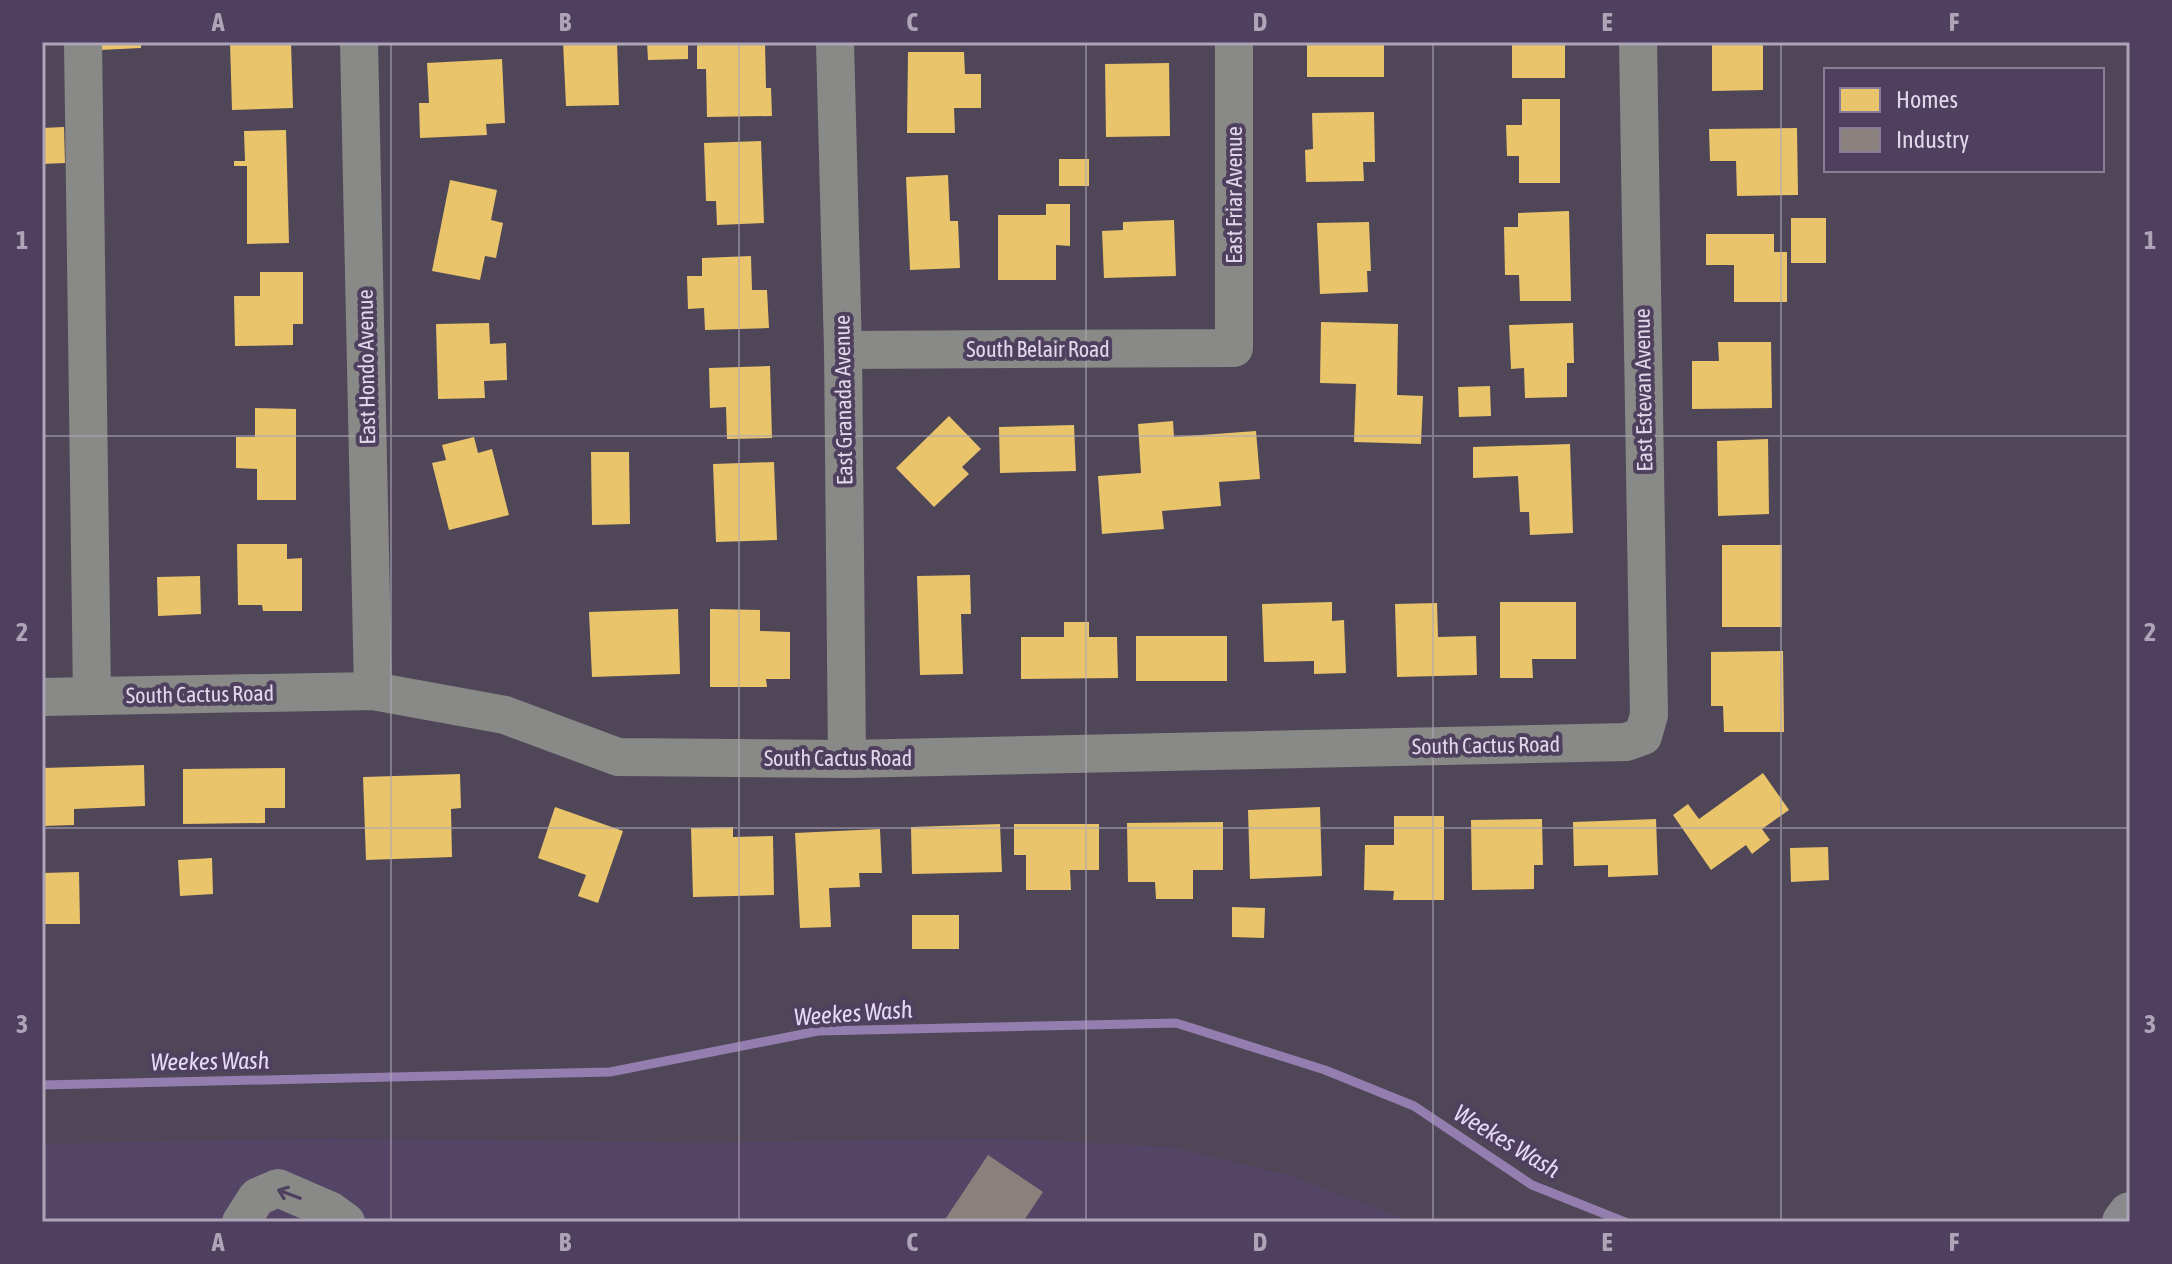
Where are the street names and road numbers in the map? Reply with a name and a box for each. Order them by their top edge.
street label: East Friar Avenue [1221,126,1247,264]
street label: East Hondo Avenue [352,289,380,445]
street label: East Estevan Avenue [1629,308,1657,472]
street label: East Granada Avenue [829,315,857,485]
street label: South Belair Road [966,336,1110,362]
street label: South Cactus Road [126,680,274,708]
street label: South Cactus Road [1412,731,1560,759]
street label: South Cactus Road [764,745,912,771]

